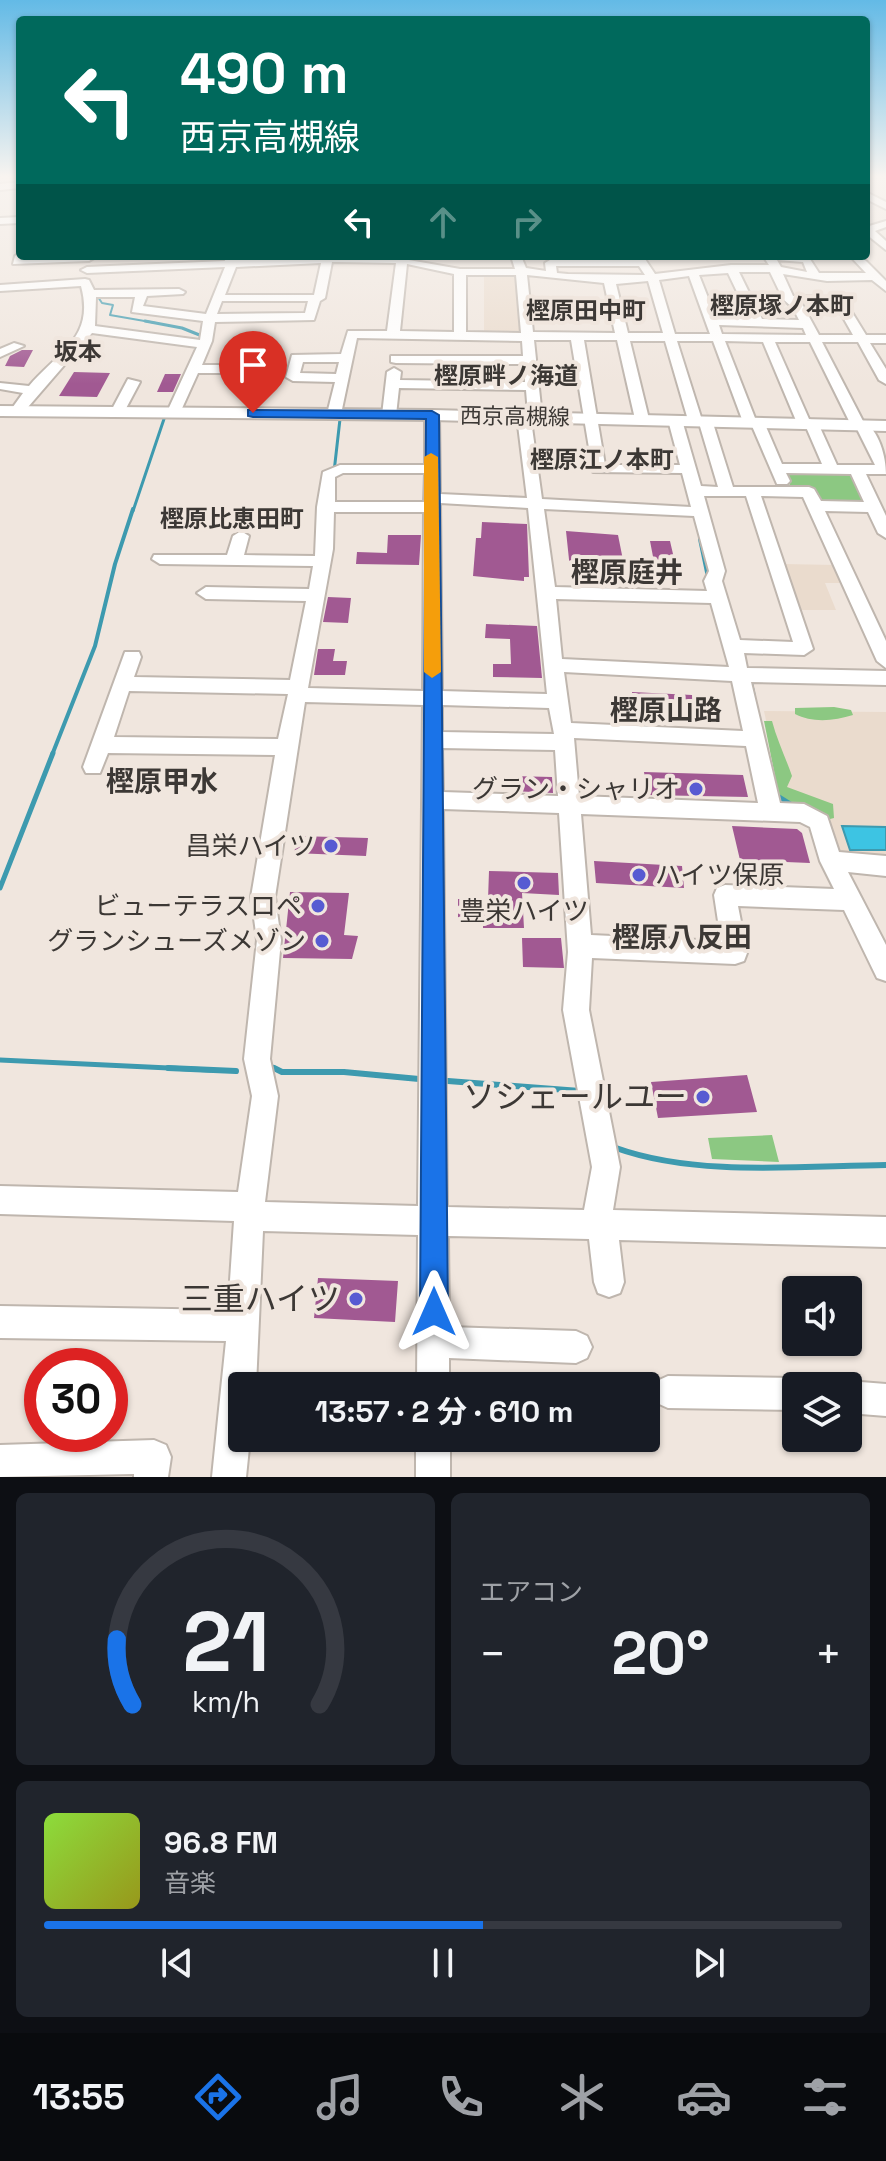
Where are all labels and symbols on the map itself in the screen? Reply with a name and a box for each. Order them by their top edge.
district label: 樫原塚ノ本町 [710,290,854,321]
district label: 樫原田中町 [526,295,646,326]
pin [219,331,287,413]
district label: 坂本 [54,336,102,367]
district label: 樫原畔ノ海道 [434,360,578,391]
street label: 西京高槻線 [460,401,570,431]
district label: 樫原江ノ本町 [530,444,674,475]
district label: 樫原比恵田町 [160,503,304,534]
district label: 樫原庭井 [571,554,683,590]
district label: 樫原山路 [610,692,722,728]
district label: 樫原甲水 [106,763,218,799]
place label: グラン・シャリオ [472,772,680,806]
marker: グラン・シャリオ [687,780,705,798]
place label: 昌栄ハイツ [186,829,315,863]
marker: 昌栄ハイツ [322,837,340,855]
place label: ハイツ保原 [655,858,784,892]
marker: ハイツ保原 [630,866,648,884]
marker: 豊栄ハイツ [515,874,533,892]
place label: ビューテラスロペ [95,889,302,923]
place label: 豊栄ハイツ [459,894,589,928]
marker: ビューテラスロペ [309,897,327,915]
district label: 樫原八反田 [612,919,752,955]
place label: グランシューズメゾン [47,924,306,958]
marker: グランシューズメゾン [313,932,331,950]
place label: ソシェールユー [463,1077,687,1117]
marker: ソシェールユー [694,1088,712,1106]
position arrow [392,1270,476,1354]
place label: 三重ハイツ [181,1279,340,1319]
marker: 三重ハイツ [347,1290,365,1308]
speed limit sign: 30 [24,1348,128,1452]

